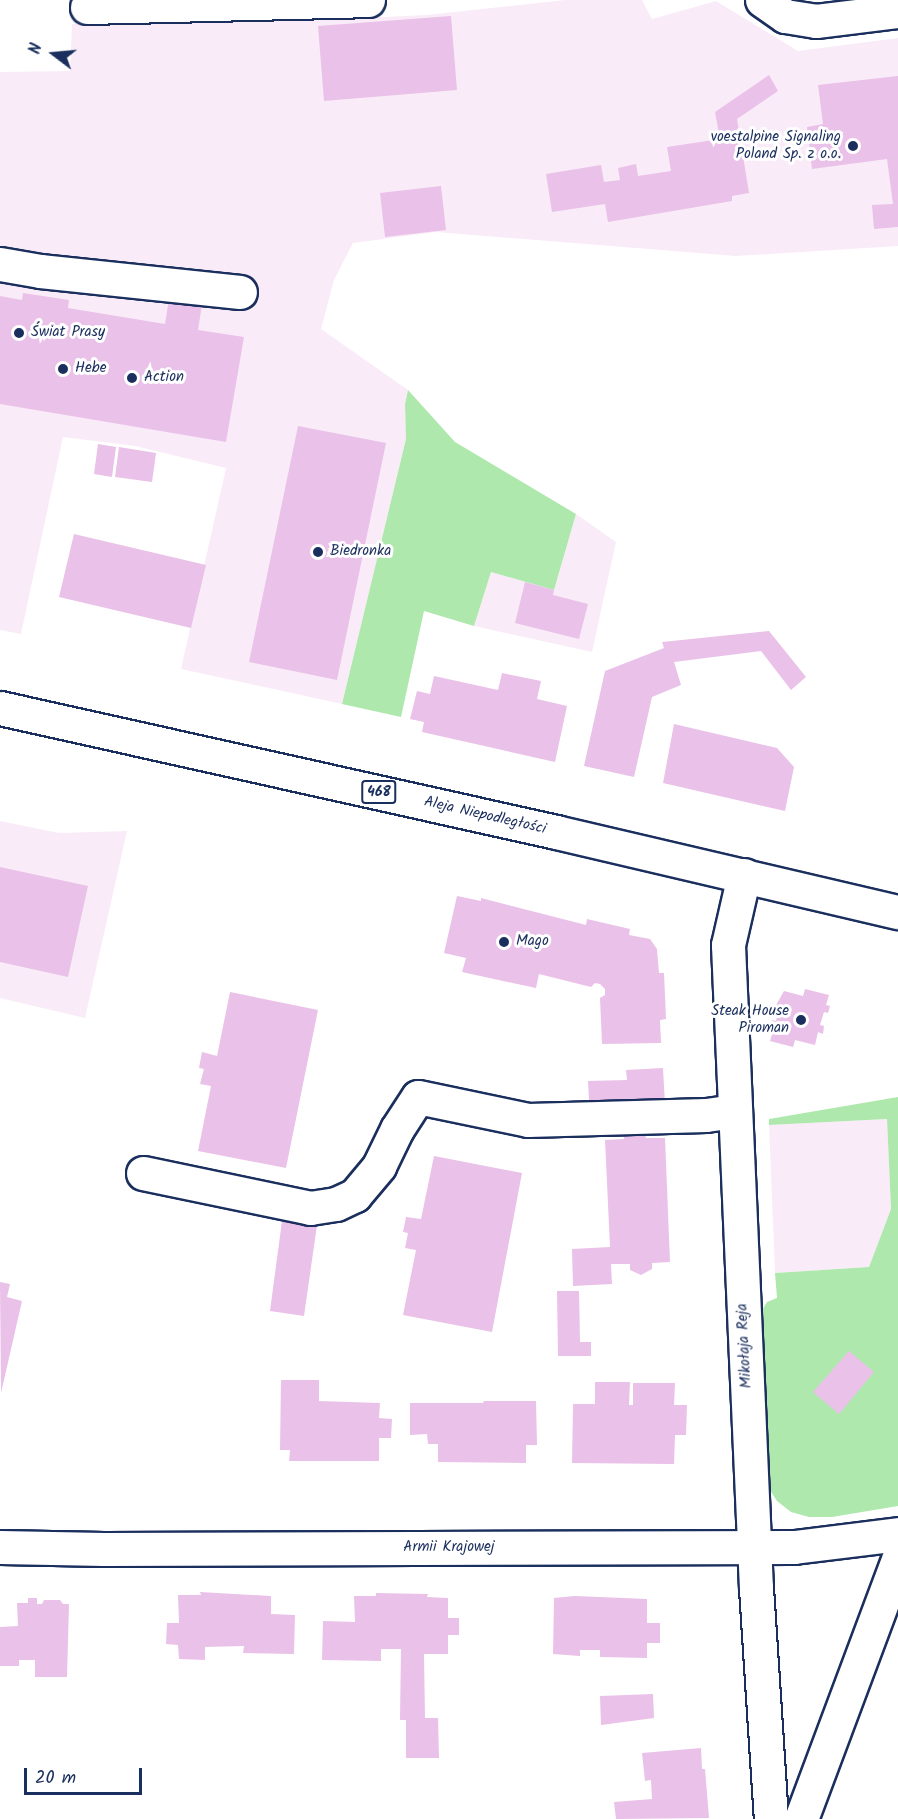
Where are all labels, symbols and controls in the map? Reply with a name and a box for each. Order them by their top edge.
north arrow [24,24,84,84]
text: N [23,41,50,57]
place label: voestalpine Signaling Poland Sp. z o.o. [711,128,841,163]
marker: voestalpine Signaling Poland Sp. z o.o. [846,139,860,153]
place label: Świat Prasy [31,324,105,342]
marker: Świat Prasy [12,326,26,340]
place label: Hebe [75,360,106,378]
marker: Hebe [56,362,70,376]
place label: Action [144,369,184,387]
marker: Action [125,371,139,385]
place label: Biedronka [330,543,391,561]
marker: Biedronka [311,545,325,559]
road number: 468 [361,781,397,803]
street label: Aleja Niepodległości [422,793,548,839]
place label: Mago [516,933,549,951]
marker: Mago [497,935,511,949]
place label: Steak House Piroman [711,1002,789,1037]
marker: Steak House Piroman [794,1013,808,1027]
street label: Mikołaja Reja [734,1303,756,1389]
street label: Armii Krajowej [403,1539,495,1557]
scale bar [27,1756,146,1794]
text: 20 m [35,1764,76,1793]

